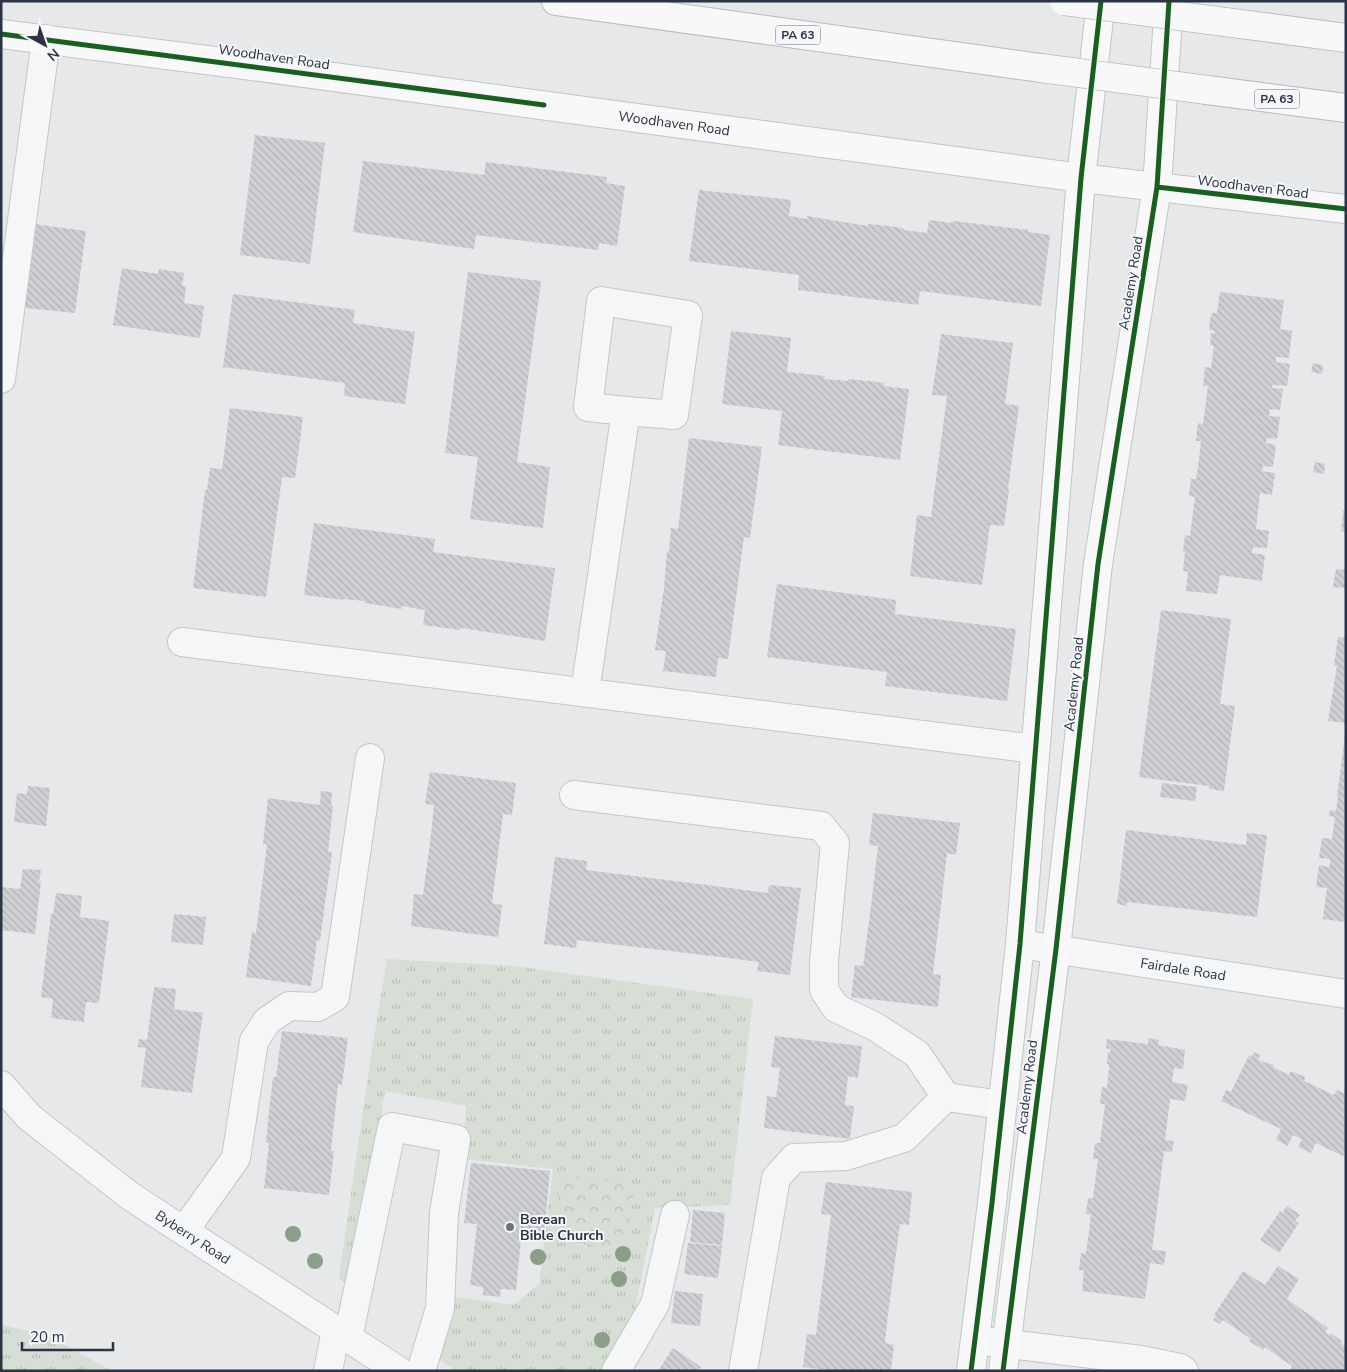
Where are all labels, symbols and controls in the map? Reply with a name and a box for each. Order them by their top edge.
north arrow [20,20,70,70]
road number: PA 63 [776,26,820,44]
street label: Woodhaven Road [217,40,331,74]
text: N [43,44,63,65]
road number: PA 63 [1254,90,1300,108]
street label: Woodhaven Road [617,106,731,140]
street label: Woodhaven Road [1196,171,1310,203]
street label: Academy Road [1114,235,1148,331]
street label: Academy Road [1060,636,1088,732]
street label: Fairdale Road [1139,953,1227,985]
street label: Academy Road [1012,1039,1042,1135]
street label: Byberry Road [152,1206,234,1268]
place label: Berean Bible Church [520,1210,603,1245]
marker: Berean Bible Church [504,1221,516,1233]
scale bar [22,1320,114,1352]
text: 20 m [30,1327,65,1347]

